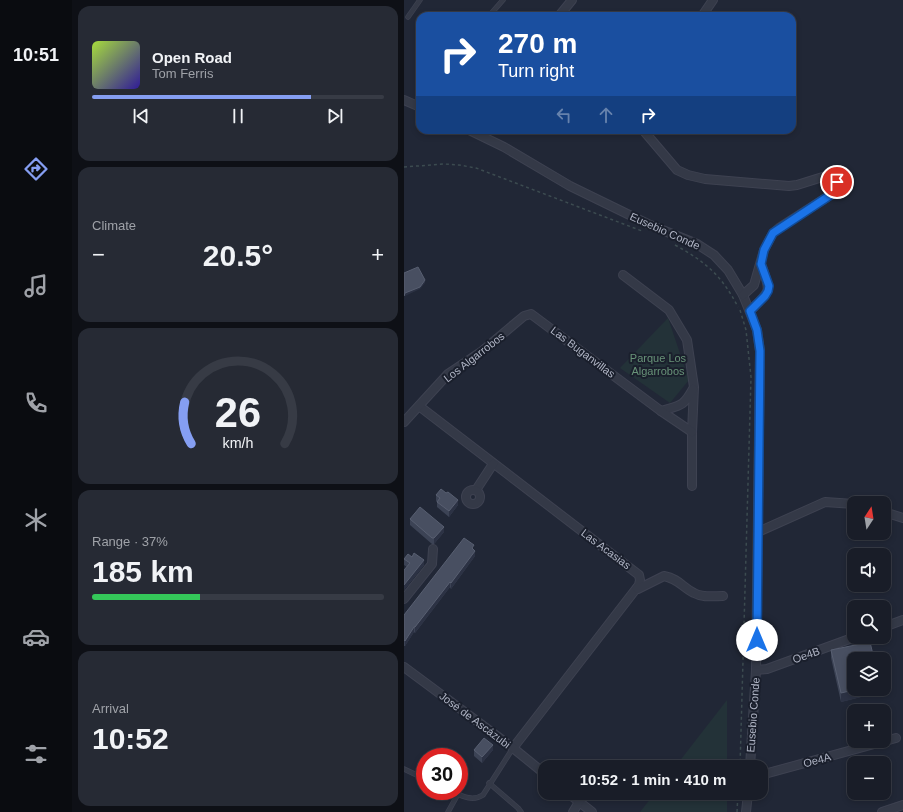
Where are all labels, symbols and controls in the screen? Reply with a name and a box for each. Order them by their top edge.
icon: right [432,28,484,80]
text: 270 m [498,28,577,59]
text: 10:51 [13,45,59,65]
text: Open Road [152,49,232,66]
text: Turn right [498,61,574,81]
text: Tom Ferris [152,66,213,81]
icon: left [553,104,575,126]
icon: ahead [595,104,617,126]
icon: right [637,104,659,126]
icon: previous [130,105,152,127]
icon: pause [227,105,249,127]
icon: next [324,105,346,127]
icon: directions [22,155,50,183]
pin [820,165,854,199]
icon: arrive [826,171,848,193]
street label: Eusebio Conde [628,210,702,252]
text: Climate [92,218,136,233]
text: 20.5° [203,239,273,272]
text: − [92,242,105,267]
text: + [371,242,384,267]
icon: music [22,272,50,300]
street label: Las Buganvillas [549,324,618,380]
street label: Los Algarrobos [441,329,507,384]
park label: Parque Los Algarrobos [630,352,687,377]
icon: phone [22,389,50,417]
text: 26 [215,389,261,436]
text: km/h [223,435,254,451]
north arrow [847,496,891,540]
map controls [847,496,891,800]
icon: climate [22,506,50,534]
street label: Las Acasias [579,527,633,572]
text: Range · 37% [92,534,168,549]
button: sound [847,548,891,592]
text: 185 km [92,555,194,588]
button: search [847,600,891,644]
position arrow [736,619,778,661]
icon: car [22,623,50,651]
street label: Oe4B [791,645,821,665]
button: layers [847,652,891,696]
street label: Eusebio Conde [744,677,762,753]
street label: José de Ascázubi [437,689,513,751]
text: Arrival [92,701,129,716]
button: + [847,704,891,748]
text: 10:52 [92,722,169,755]
icon: filters [22,740,50,768]
speed limit sign: 30 [416,748,468,800]
street label: Oe4A [802,750,833,769]
button: − [847,756,891,800]
text: 10:52 · 1 min · 410 m [580,771,726,788]

